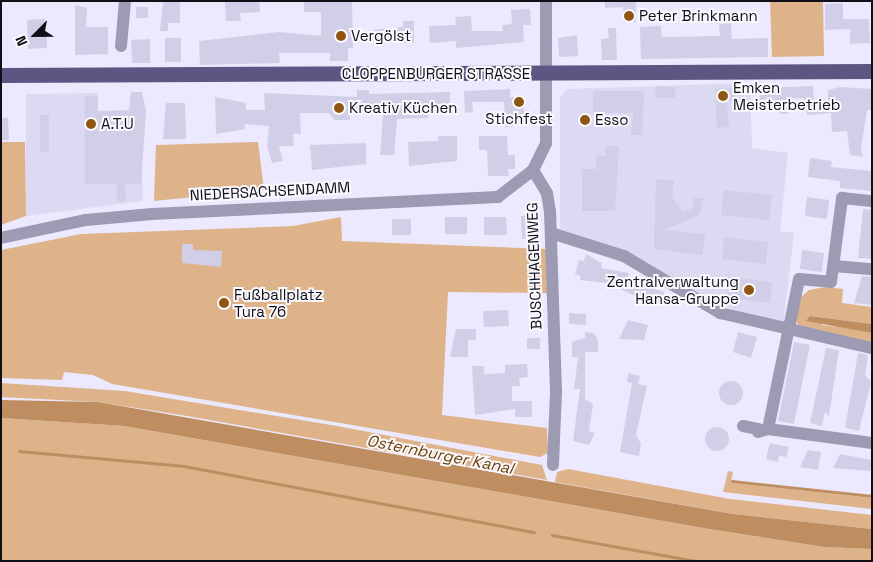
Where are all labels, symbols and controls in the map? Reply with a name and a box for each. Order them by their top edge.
place label: Peter Brinkmann [639,7,758,25]
north arrow [10,10,60,60]
marker: Peter Brinkmann [623,10,635,22]
place label: Vergölst [351,27,411,45]
marker: Vergölst [335,30,347,42]
text: N [11,33,31,49]
street label: CLOPPENBURGER STRASSE [342,65,530,83]
place label: Emken Meisterbetrieb [733,78,840,113]
marker: Emken Meisterbetrieb [717,90,729,102]
marker: Stichfest [513,96,525,108]
place label: Kreativ Küchen [349,99,458,117]
marker: Kreativ Küchen [333,102,345,114]
place label: Stichfest [485,110,553,128]
place label: Esso [595,111,629,129]
marker: Esso [579,114,591,126]
place label: A.T.U [101,115,134,133]
marker: A.T.U [85,118,97,130]
street label: NIEDERSACHSENDAMM [189,178,351,204]
street label: BUSCHHAGENWEG [523,202,545,330]
place label: Zentralverwaltung Hansa-Gruppe [607,272,739,307]
marker: Zentralverwaltung Hansa-Gruppe [743,284,755,296]
place label: Fußballplatz Tura 76 [234,285,323,320]
marker: Fußballplatz Tura 76 [218,297,230,309]
water label: Osternburger Kanal [365,431,515,479]

